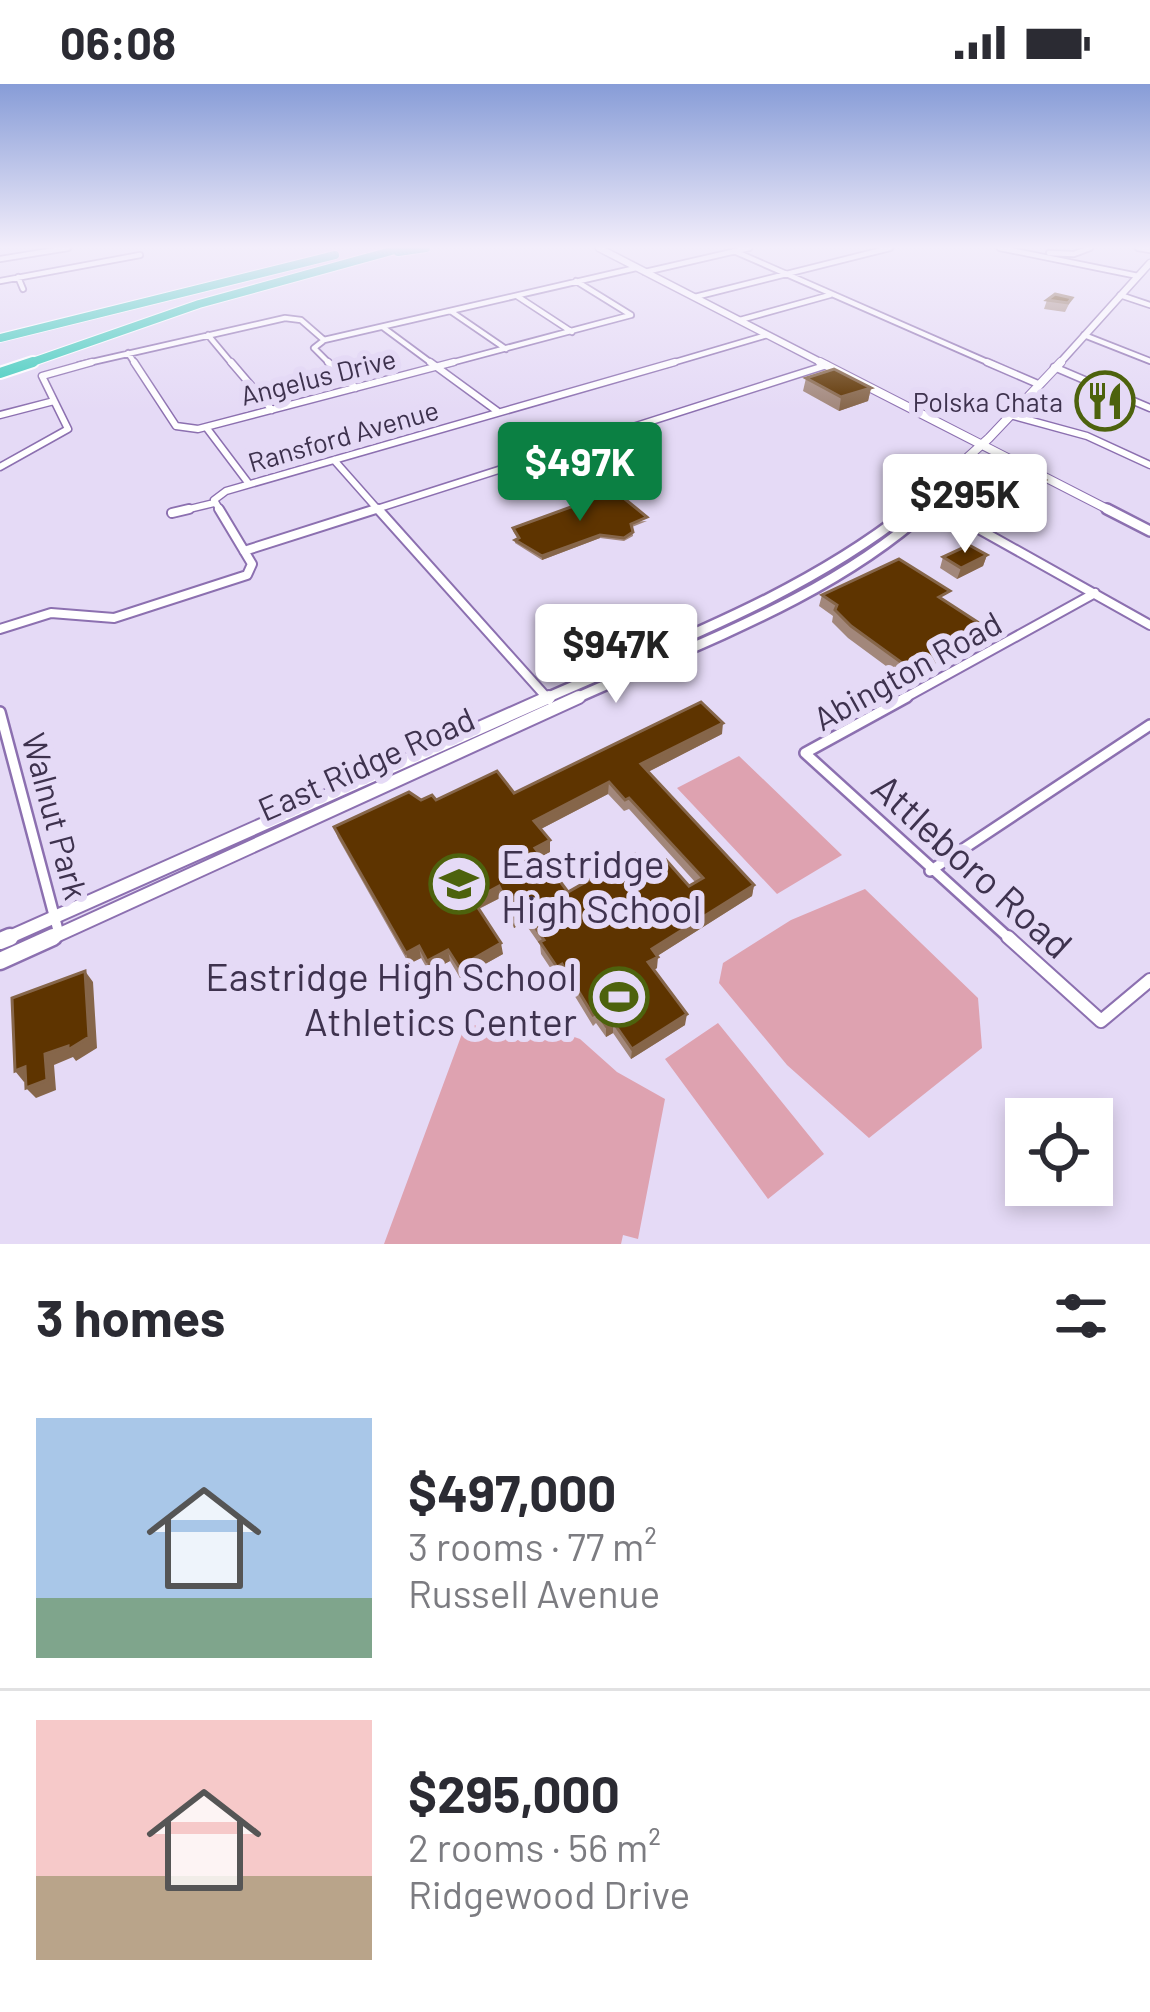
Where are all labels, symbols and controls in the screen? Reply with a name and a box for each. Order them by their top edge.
text: 06:08 [60,15,176,69]
street label: Angelus Drive [237,341,399,411]
restaurant icon: Polska Chata [1074,370,1136,432]
place label: Polska Chata [913,385,1063,417]
street label: Ransford Avenue [244,393,442,477]
pin: $497K [496,422,664,524]
text: $497K [525,437,635,484]
pin: $295K [881,454,1049,556]
text: $295K [910,469,1020,516]
street label: Abington Road [806,602,1008,738]
pin: $947K [532,604,700,706]
text: $947K [562,619,670,666]
street label: East Ridge Road [252,697,480,829]
street label: Walnut Park [15,728,97,904]
street label: Attleboro Road [863,763,1083,967]
place label: Eastridge High School [501,839,701,931]
school or university icon: Eastridge High School [428,853,490,915]
place label: Eastridge High School Athletics Center [205,952,577,1044]
sports icon: Eastridge High School Athletics Center [588,966,650,1028]
map controls [1005,1098,1113,1206]
button: locate [1005,1098,1113,1206]
icon: filters [1048,1283,1114,1349]
text: 3 homes [36,1286,225,1347]
text: $497,000 [408,1461,616,1522]
icon: home [132,1466,276,1610]
text: 3 rooms · 77 m² [408,1522,657,1569]
text: Russell Avenue [408,1569,660,1616]
text: $295,000 [408,1762,620,1823]
icon: home [132,1768,276,1912]
text: 2 rooms · 56 m² [408,1823,661,1870]
text: Ridgewood Drive [408,1870,690,1917]

